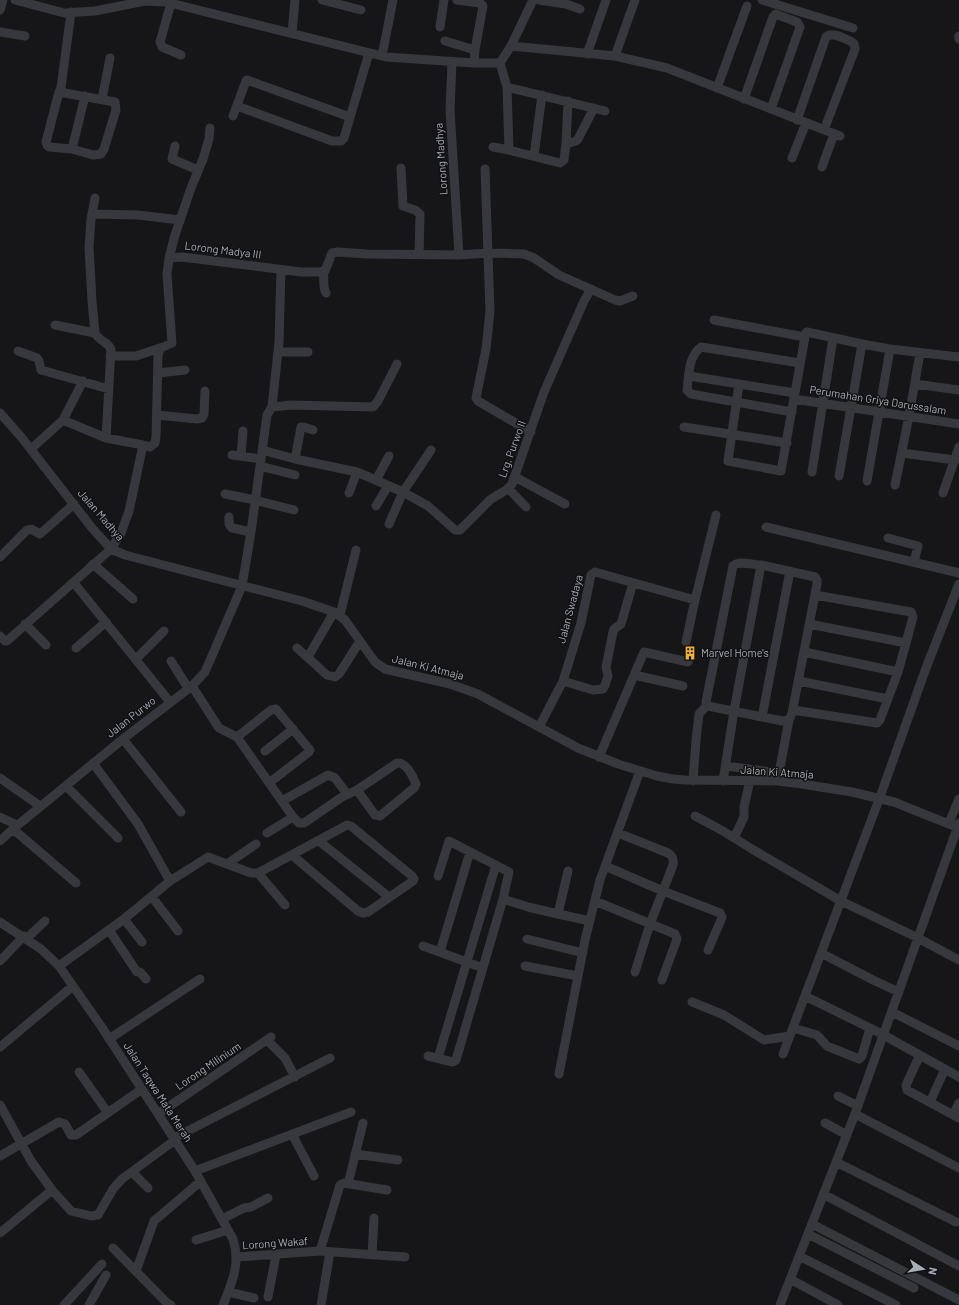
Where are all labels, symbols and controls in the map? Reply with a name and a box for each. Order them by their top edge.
street label: Lorong Madhya [432,123,449,195]
street label: Lorong Madya III [184,238,262,261]
street label: Perumahan Griya Darussalam [809,382,947,417]
street label: Lrg. Purwo II [495,419,528,479]
street label: Jalan Madhya [75,486,127,543]
street label: Jalan Swadaya [554,573,585,644]
building icon: Marvel Home's [682,645,698,661]
place label: Marvel Home's [701,646,769,659]
street label: Jalan Ki Atmaja [391,651,465,682]
street label: Jalan Purwo [104,693,158,740]
street label: Jalan Ki Atmaja [740,762,814,781]
street label: Jalan Taqwa Mata Merah [121,1039,196,1144]
street label: Lorong Milinium [173,1039,243,1092]
street label: Lorong Wakaf [242,1234,308,1251]
north arrow [903,1249,943,1289]
text: N [926,1266,940,1276]

